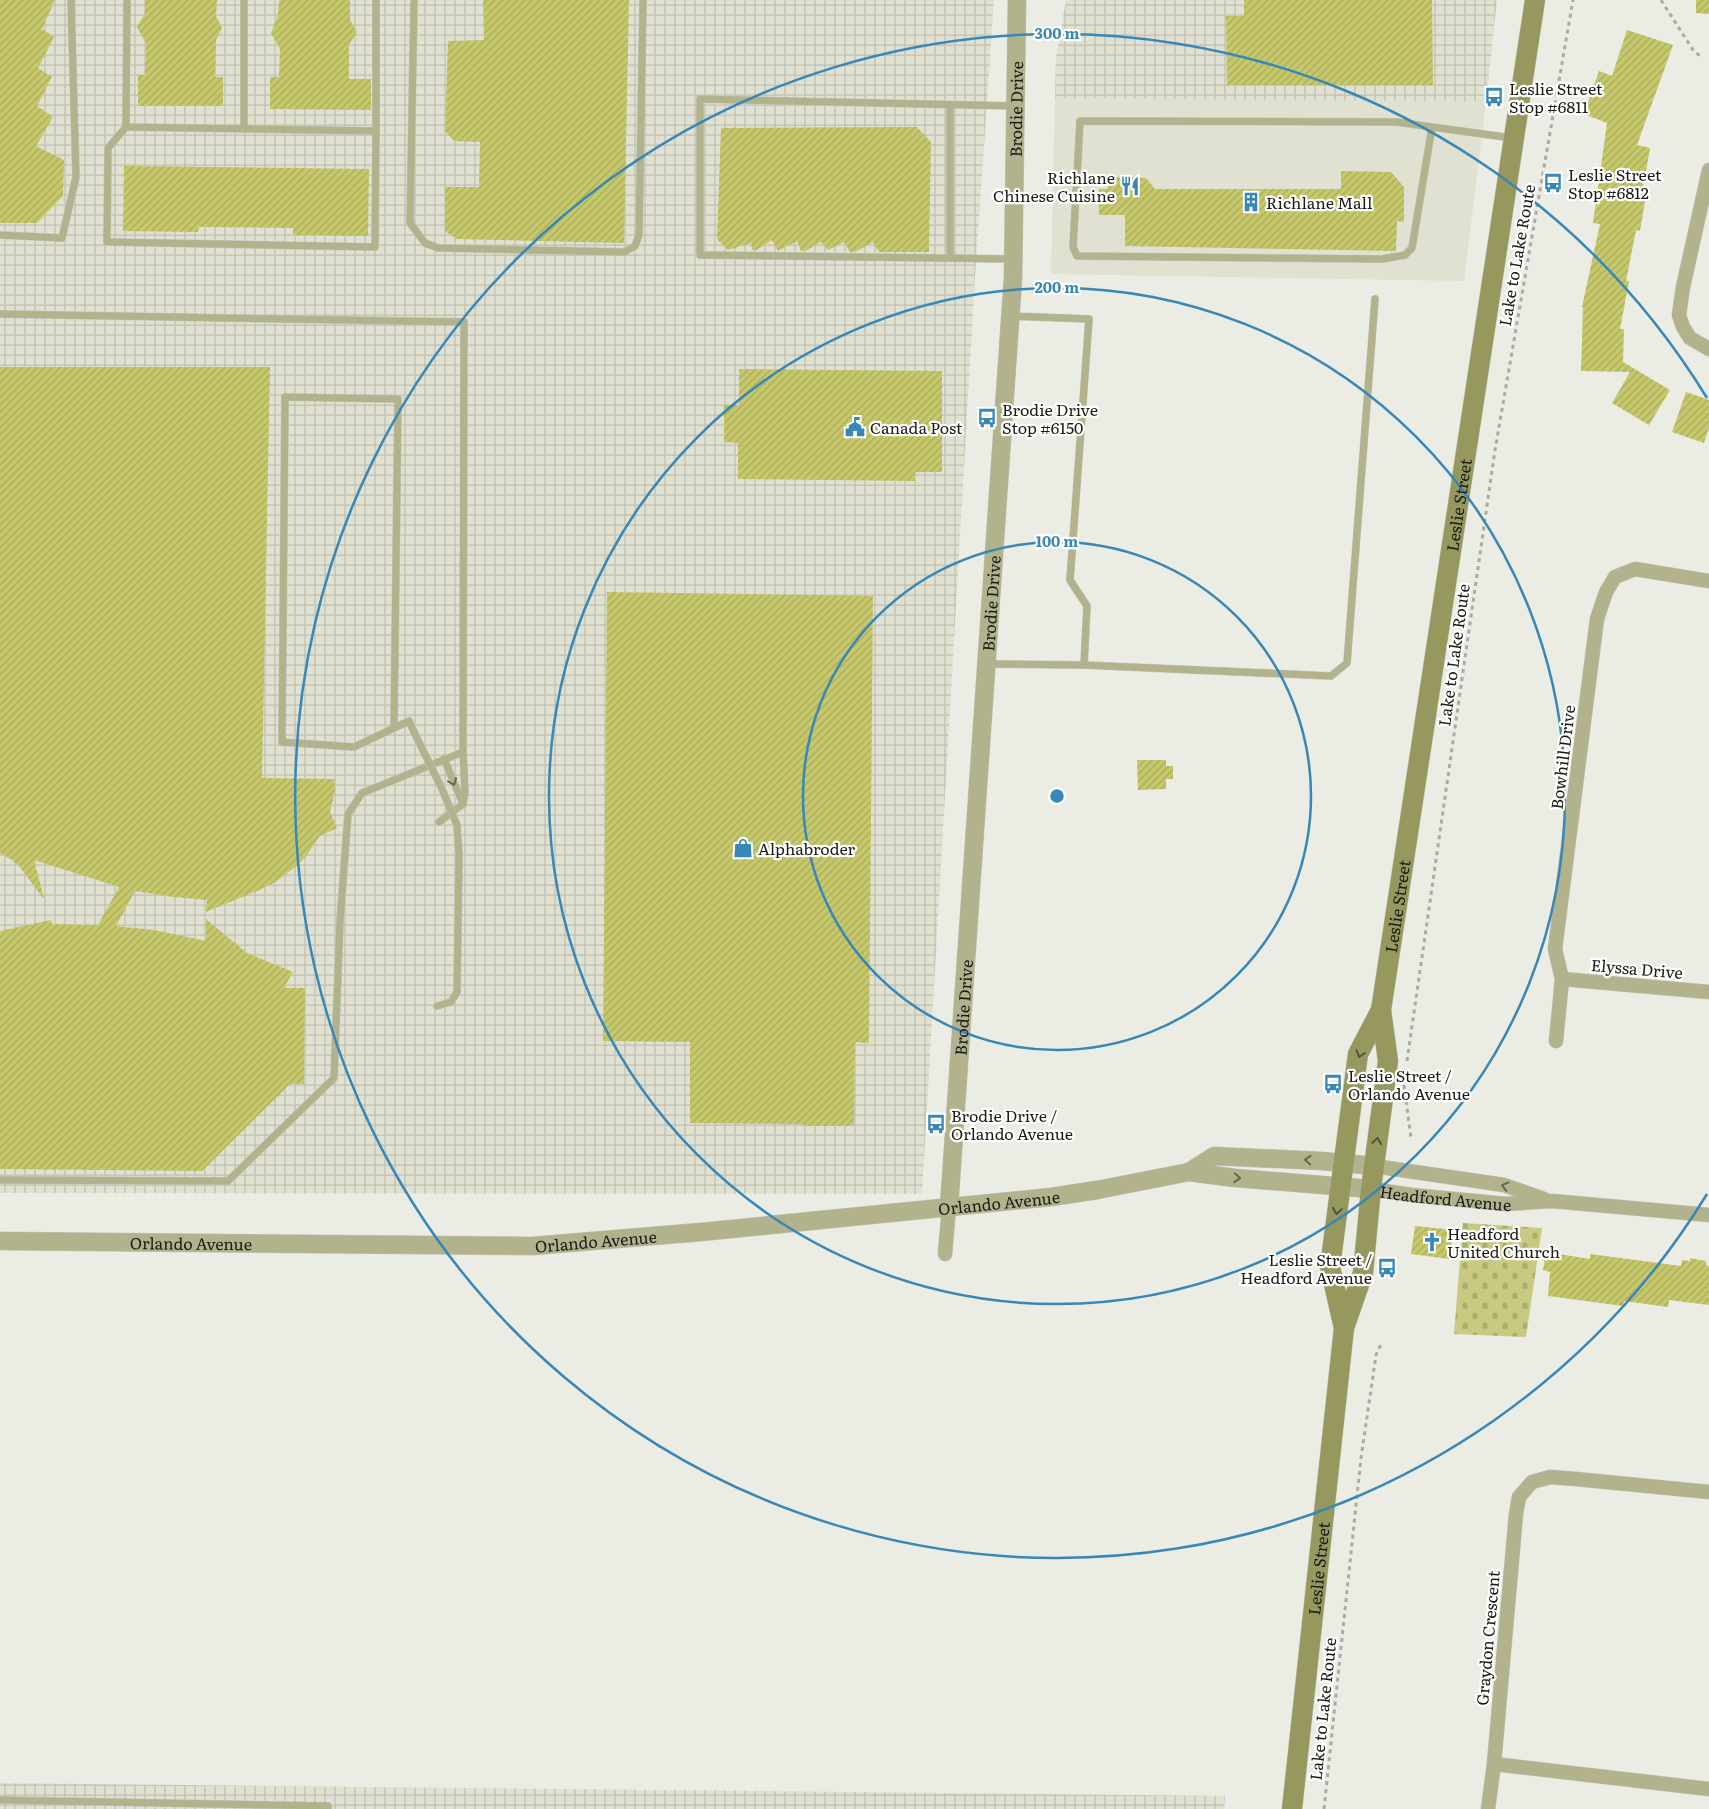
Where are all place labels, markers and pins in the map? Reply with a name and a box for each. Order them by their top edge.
place label: Leslie Street Stop #6811 [1509,76,1603,118]
bus stop icon: Leslie Street Stop #6811 [1483,86,1505,108]
place label: Leslie Street Stop #6812 [1568,162,1662,204]
place label: Richlane Chinese Cuisine [993,165,1115,207]
bus stop icon: Leslie Street Stop #6812 [1542,172,1564,194]
restaurant icon: Richlane Chinese Cuisine [1119,175,1141,197]
place label: Richlane Mall [1266,190,1372,214]
building icon: Richlane Mall [1240,191,1262,213]
place label: Brodie Drive Stop #6150 [1002,397,1098,439]
bus stop icon: Brodie Drive Stop #6150 [976,407,998,429]
place label: Canada Post [870,415,963,439]
public building icon: Canada Post [844,416,866,438]
centre of rings [1048,787,1066,805]
place label: Alphabroder [758,836,856,860]
shop icon: Alphabroder [732,837,754,859]
place label: Leslie Street / Orlando Avenue [1348,1063,1470,1105]
bus stop icon: Leslie Street / Orlando Avenue [1322,1073,1344,1095]
place label: Brodie Drive / Orlando Avenue [951,1103,1073,1145]
bus stop icon: Brodie Drive / Orlando Avenue [925,1113,947,1135]
place label: Headford United Church [1447,1221,1560,1263]
church icon: Headford United Church [1421,1231,1443,1253]
place label: Leslie Street / Headford Avenue [1240,1247,1372,1289]
bus stop icon: Leslie Street / Headford Avenue [1376,1257,1398,1279]

